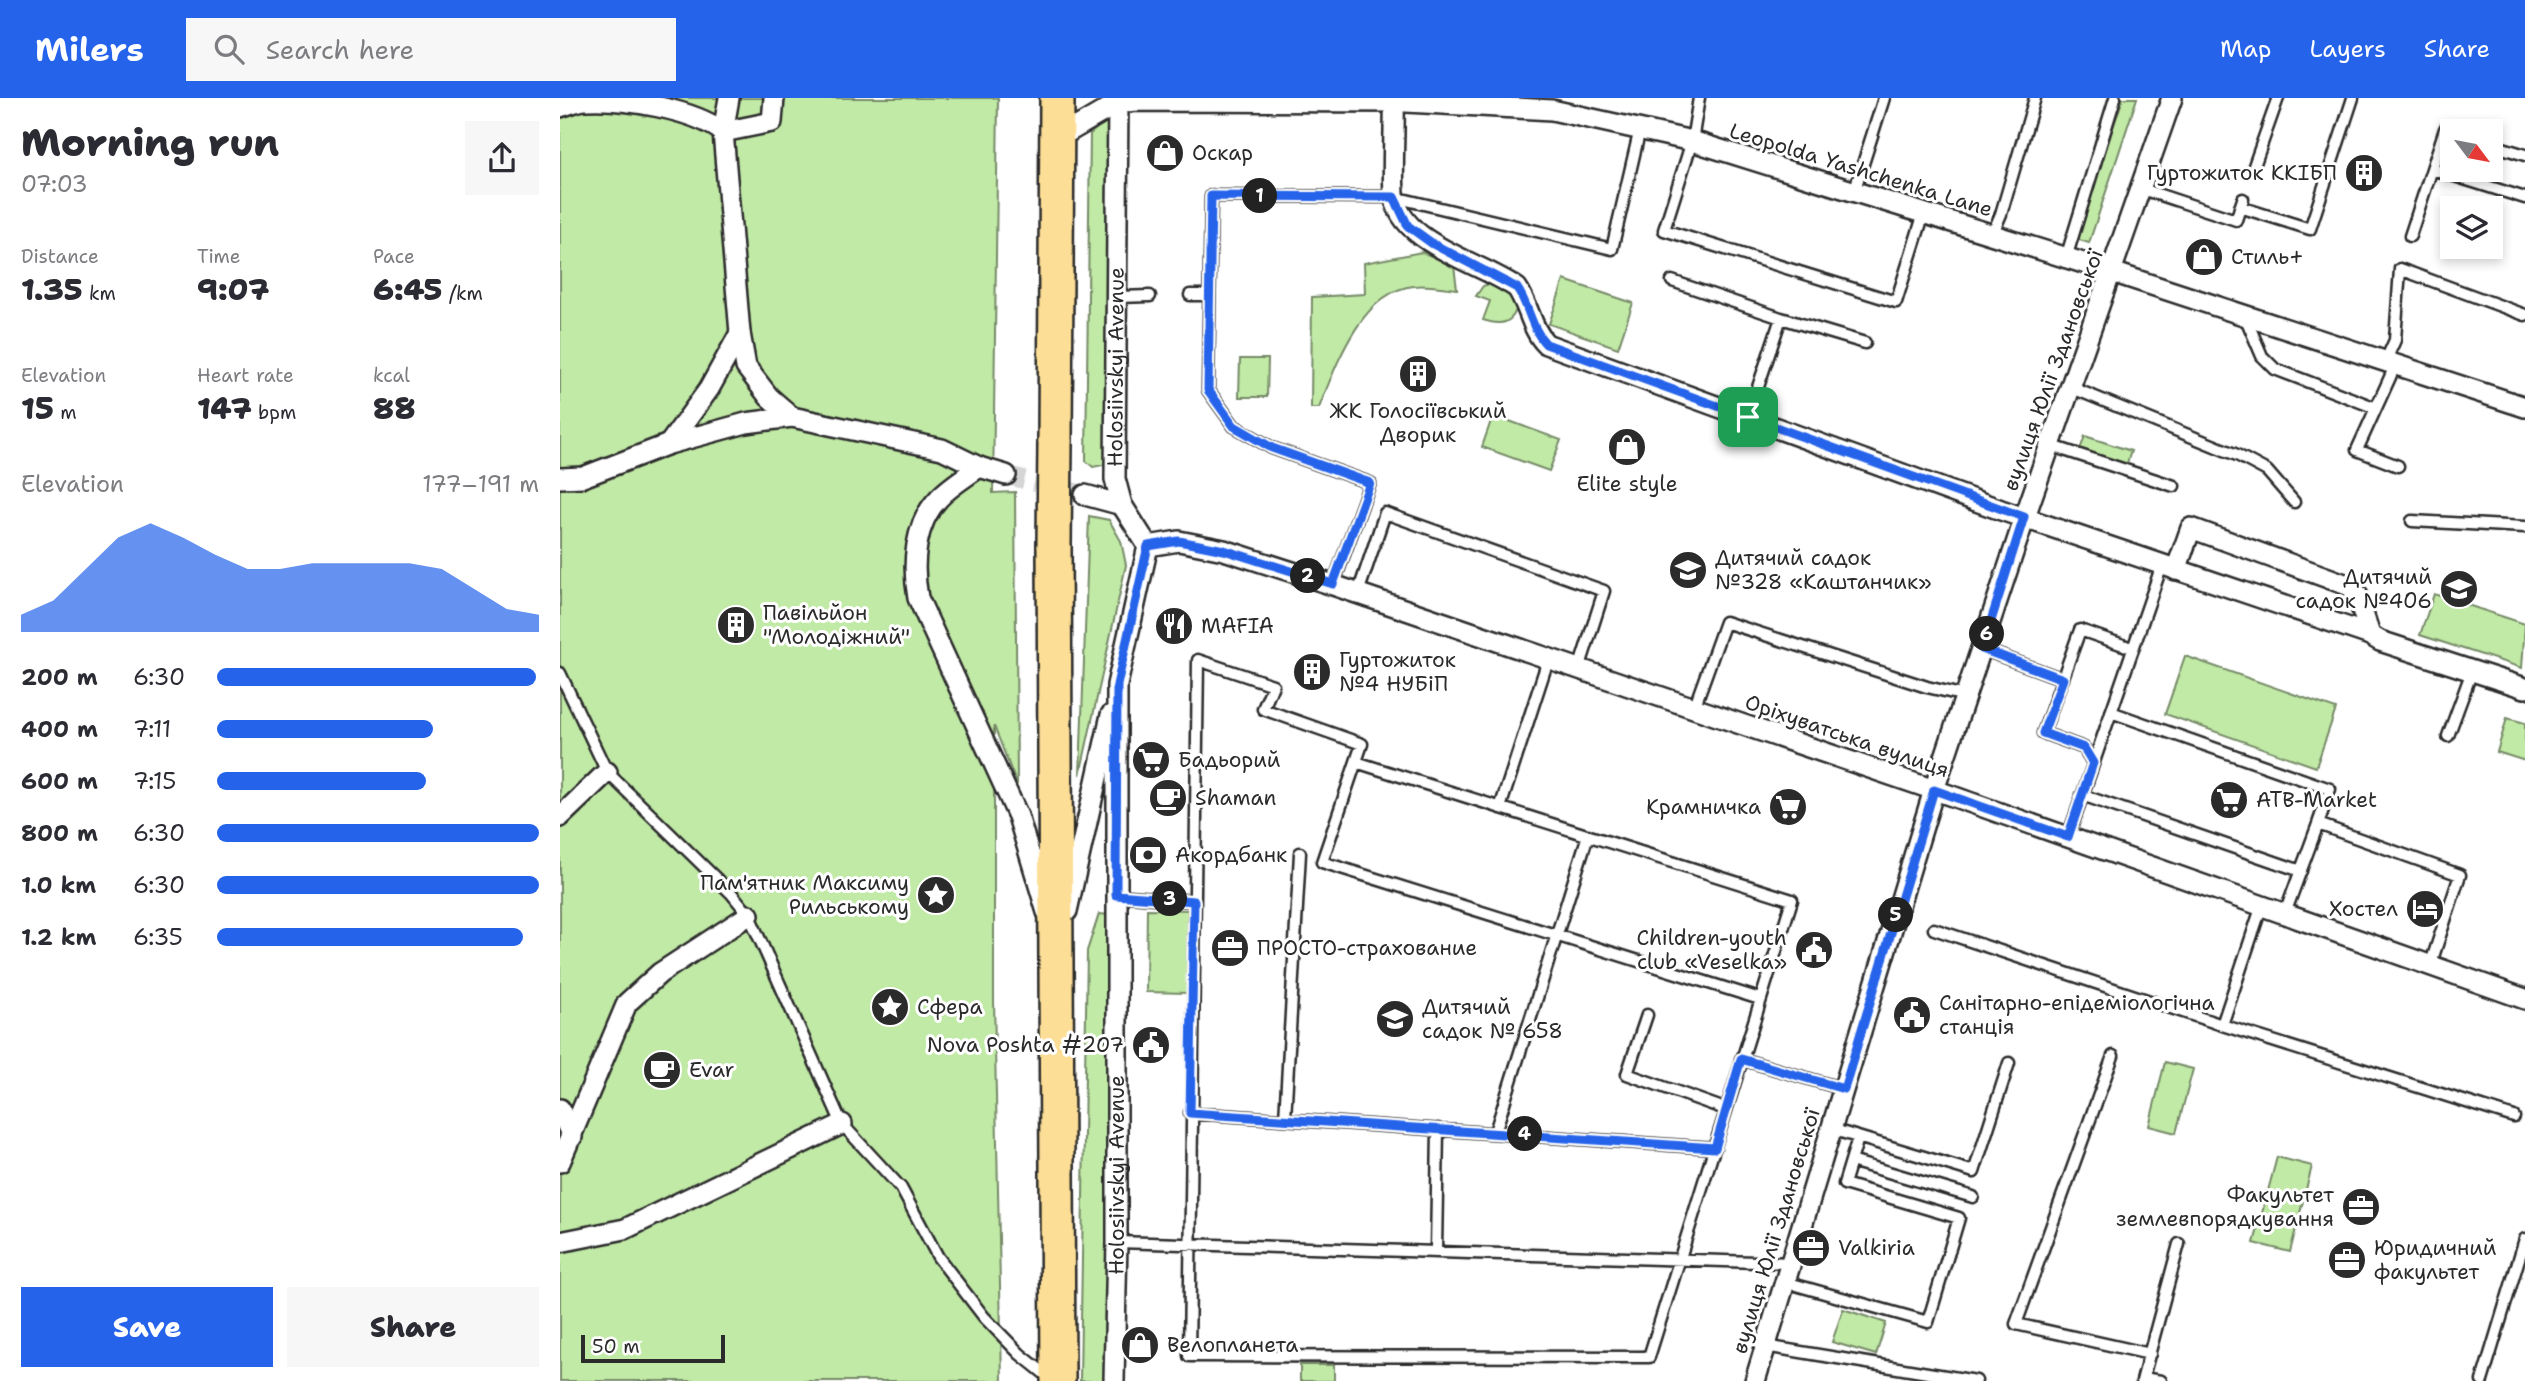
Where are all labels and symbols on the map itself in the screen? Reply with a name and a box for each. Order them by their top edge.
street label: Leopolda Yashchenka Lane [1726,117,1996,223]
north arrow [2440,119,2502,182]
shop icon: Оскар [1144,132,1186,174]
place label: Оскар [1192,139,1253,167]
building icon: Гуртожиток ККІБП [2343,152,2385,194]
place label: Гуртожиток ККІБП [2147,159,2337,187]
pin: 1 [1242,178,1278,214]
shop icon: Стиль+ [2183,236,2225,278]
place label: Стиль+ [2231,243,2304,271]
street label: вулиця Юлії Здановської [1996,244,2110,495]
street label: Holosiivskyi Avenue [1101,267,1131,467]
building icon: ЖК Голосіївський Дворик [1397,353,1439,395]
pin [1718,387,1778,447]
place label: ЖК Голосіївський Дворик [1330,397,1507,449]
shop icon: Elite style [1606,426,1648,468]
place label: Elite style [1576,470,1678,498]
place label: Дитячий садок №328 «Каштанчик» [1715,544,1932,596]
school or university icon: Дитячий садок №328 «Каштанчик» [1667,549,1709,591]
pin: 2 [1290,559,1326,594]
place label: Дитячий садок №406 [2296,563,2432,615]
school or university icon: Дитячий садок №406 [2438,568,2480,610]
place label: Павільйон "Молодіжний" [763,599,910,651]
building icon: Павільйон "Молодіжний" [715,604,757,646]
restaurant icon: MAFIA [1153,605,1195,647]
place label: MAFIA [1201,612,1274,640]
pin: 6 [1970,616,2004,652]
place label: Гуртожиток №4 НУБіП [1339,646,1456,698]
building icon: Гуртожиток №4 НУБіП [1291,651,1333,693]
street label: Оріхуватська вулиця [1741,688,1953,784]
supermarket icon: Бадьорий [1130,739,1172,781]
place label: Бадьорий [1178,746,1281,774]
cafe icon: Shaman [1147,777,1189,819]
supermarket icon: ATB-Market [2208,779,2250,821]
place label: Shaman [1195,784,1277,812]
supermarket icon: Крамничка [1767,786,1809,828]
place label: ATB-Market [2256,786,2377,814]
place label: Крамничка [1646,793,1761,821]
bank icon: Акордбанк [1127,834,1169,876]
place label: Акордбанк [1175,841,1287,869]
place label: Пам'ятник Максиму Рильському [700,869,909,921]
place icon: Пам'ятник Максиму Рильському [915,874,957,916]
pin: 3 [1152,882,1188,916]
hotel icon: Хостел [2404,888,2446,930]
place label: Хостел [2329,895,2398,923]
pin: 5 [1878,898,1914,932]
place label: Children-youth club «Veselka» [1636,924,1787,976]
office icon: ПРОСТО-страхование [1209,927,1251,969]
public building icon: Children-youth club «Veselka» [1793,929,1835,971]
place label: ПРОСТО-страхование [1257,934,1477,962]
place icon: Сфера [869,986,911,1028]
place label: Санітарно-епідеміологічна станція [1939,989,2215,1041]
place label: Сфера [917,993,983,1021]
place label: Дитячий садок № 658 [1422,993,1563,1045]
public building icon: Санітарно-епідеміологічна станція [1891,994,1933,1036]
school or university icon: Дитячий садок № 658 [1374,998,1416,1040]
public building icon: Nova Poshta #207 [1130,1024,1172,1066]
place label: Nova Poshta #207 [927,1031,1124,1059]
cafe icon: Evar [641,1049,683,1091]
place label: Evar [689,1056,735,1084]
street label: Holosiivskyi Avenue [1102,1075,1131,1275]
street label: вулиця Юлії Здановської [1725,1104,1827,1357]
pin: 4 [1508,1116,1542,1152]
place label: Факультет землевпорядкування [2116,1181,2334,1233]
office icon: Факультет землевпорядкування [2340,1186,2382,1228]
office icon: Valkiria [1790,1227,1832,1269]
place label: Valkiria [1838,1234,1915,1262]
place label: Юридичний факультет [2374,1234,2497,1286]
office icon: Юридичний факультет [2326,1239,2368,1281]
shop icon: Велопланета [1119,1324,1161,1366]
place label: Велопланета [1167,1331,1298,1359]
scale bar [581,1332,724,1364]

